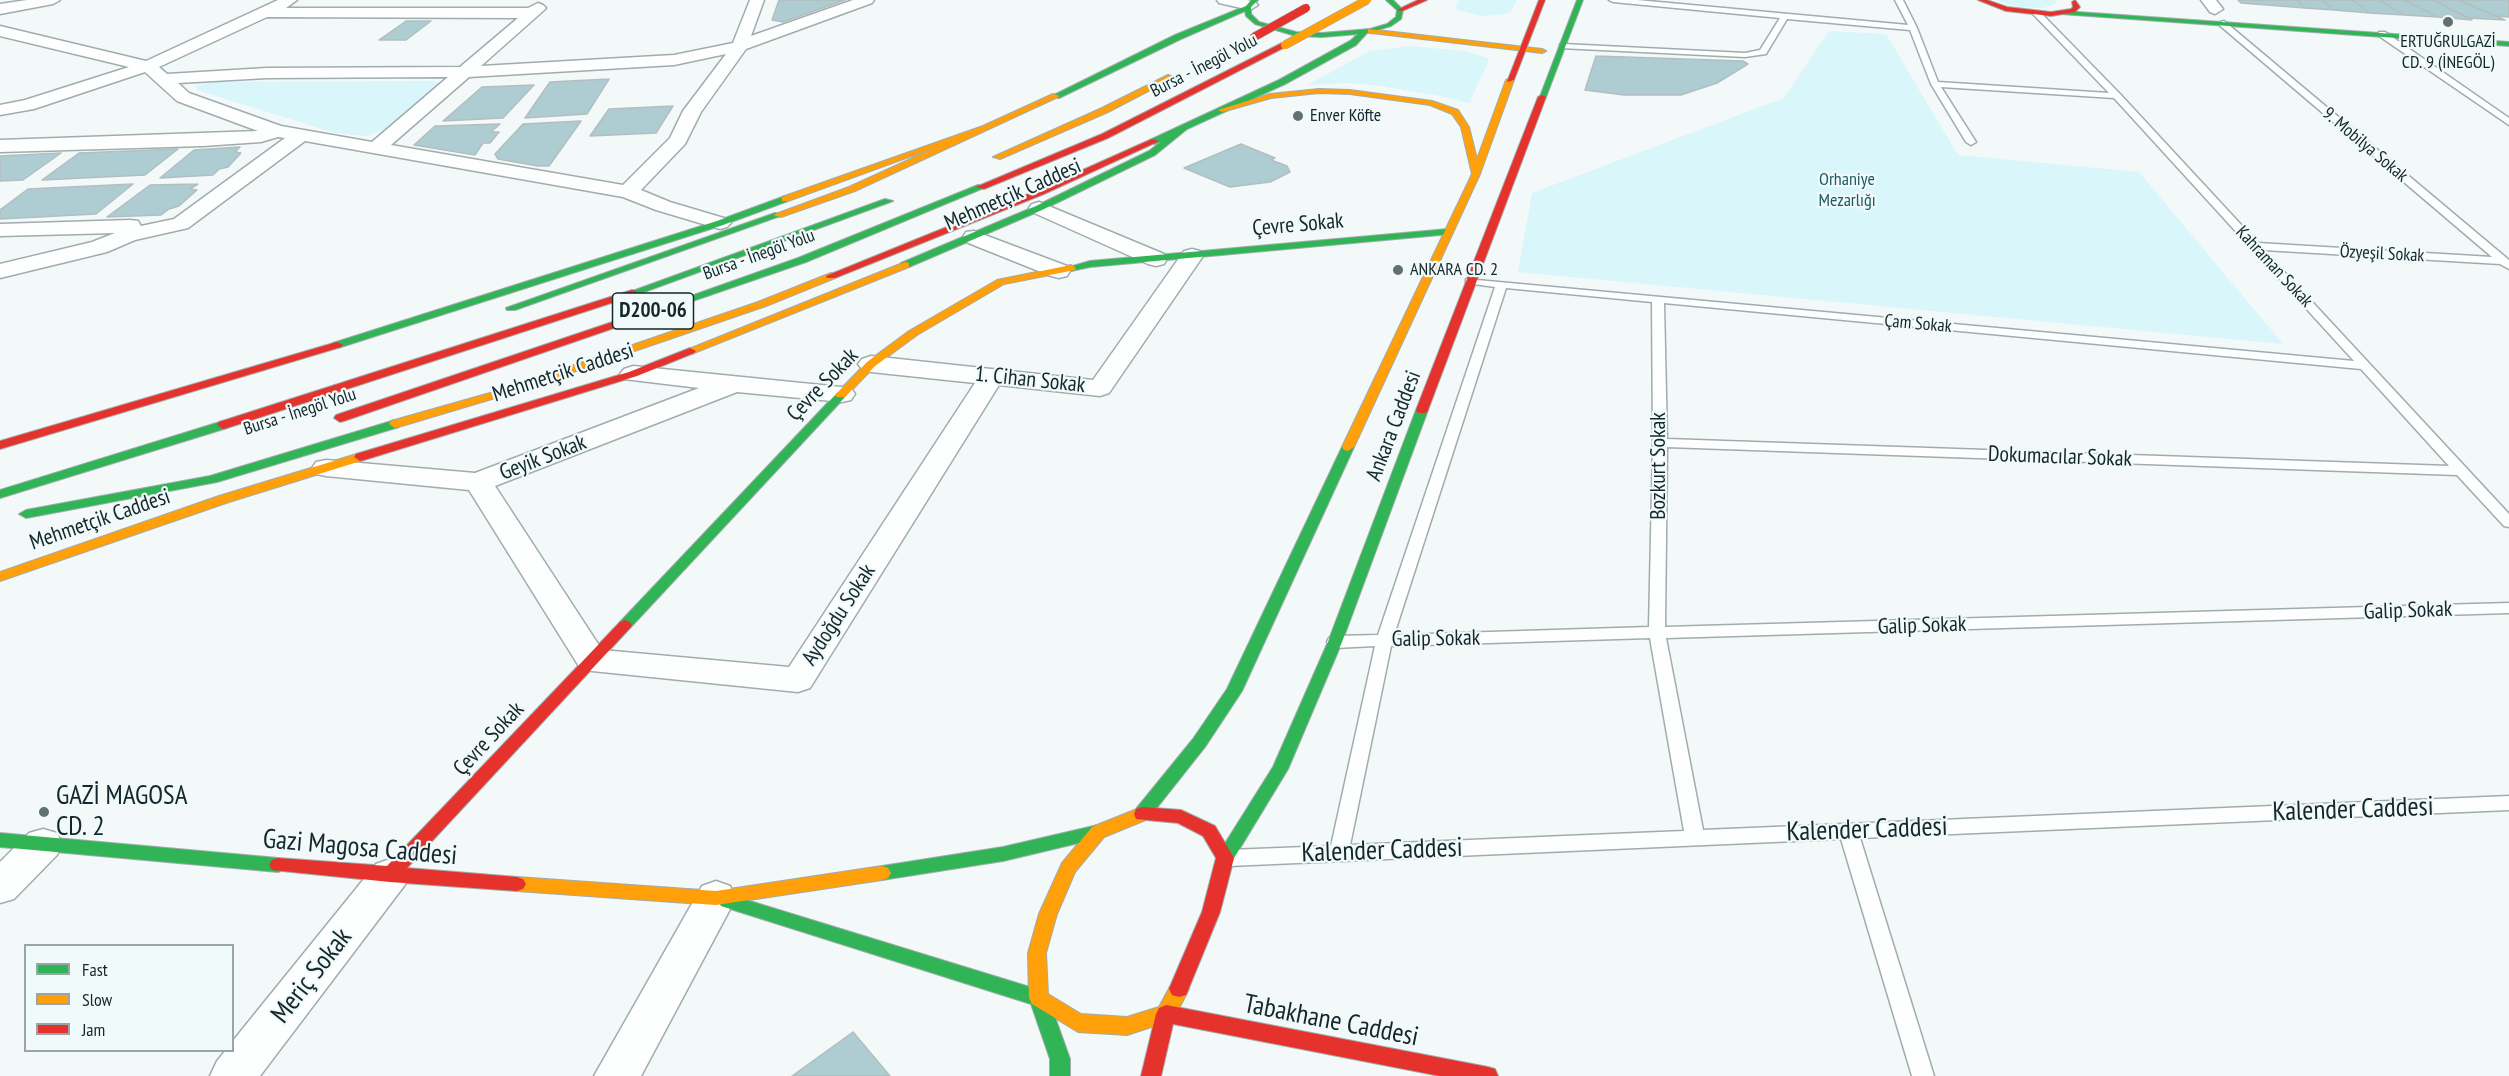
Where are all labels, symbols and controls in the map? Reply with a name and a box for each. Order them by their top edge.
marker: ERTUĞRULGAZİ CD. 9 (İNEGÖL) [2441,15,2455,29]
street label: Bursa - İnegöl Yolu [1147,30,1261,102]
place label: ERTUĞRULGAZİ CD. 9 (İNEGÖL) [2400,31,2496,74]
street label: 9. Mobilya Sokak [2318,103,2412,187]
place label: Enver Köfte [1310,105,1381,127]
marker: Enver Köfte [1291,109,1305,123]
street label: Mehmetçik Caddesi [941,153,1085,237]
park label: Orhaniye Mezarlığı [1818,169,1876,212]
street label: Çevre Sokak [1251,208,1345,242]
street label: Kahraman Sokak [2231,222,2317,312]
street label: Bursa - İnegöl Yolu [700,225,818,285]
street label: Özyeşil Sokak [2339,241,2425,267]
place label: ANKARA CD. 2 [1410,259,1498,281]
marker: ANKARA CD. 2 [1391,263,1405,277]
road number: D200-06 [612,293,694,329]
street label: Çam Sokak [1883,310,1953,338]
street label: Mehmetçik Caddesi [489,338,637,408]
street label: Çevre Sokak [782,343,864,427]
street label: 1. Cihan Sokak [973,361,1087,399]
street label: Ankara Caddesi [1361,367,1427,485]
street label: Bursa - İnegöl Yolu [241,384,359,440]
street label: Bozkurt Sokak [1646,412,1672,520]
street label: Geyik Sokak [496,429,590,487]
street label: Dokumacılar Sokak [1987,441,2133,473]
street label: Mehmetçik Caddesi [26,484,174,556]
street label: Aydoğdu Sokak [797,560,881,670]
street label: Galip Sokak [2363,596,2453,626]
street label: Galip Sokak [1877,611,1967,641]
street label: Galip Sokak [1392,625,1480,653]
street label: Çevre Sokak [448,697,530,781]
place label: GAZİ MAGOSA CD. 2 [56,780,187,843]
street label: Kalender Caddesi [2272,791,2434,829]
marker: GAZİ MAGOSA CD. 2 [37,805,51,819]
street label: Kalender Caddesi [1786,811,1948,849]
street label: Gazi Magosa Caddesi [262,823,458,873]
street label: Kalender Caddesi [1301,832,1463,870]
street label: Meriç Sokak [265,922,359,1030]
legend [24,944,234,1052]
text: Fast [82,958,108,981]
text: Slow [82,988,112,1011]
street label: Tabakhane Caddesi [1241,988,1421,1054]
text: Jam [82,1018,105,1041]

